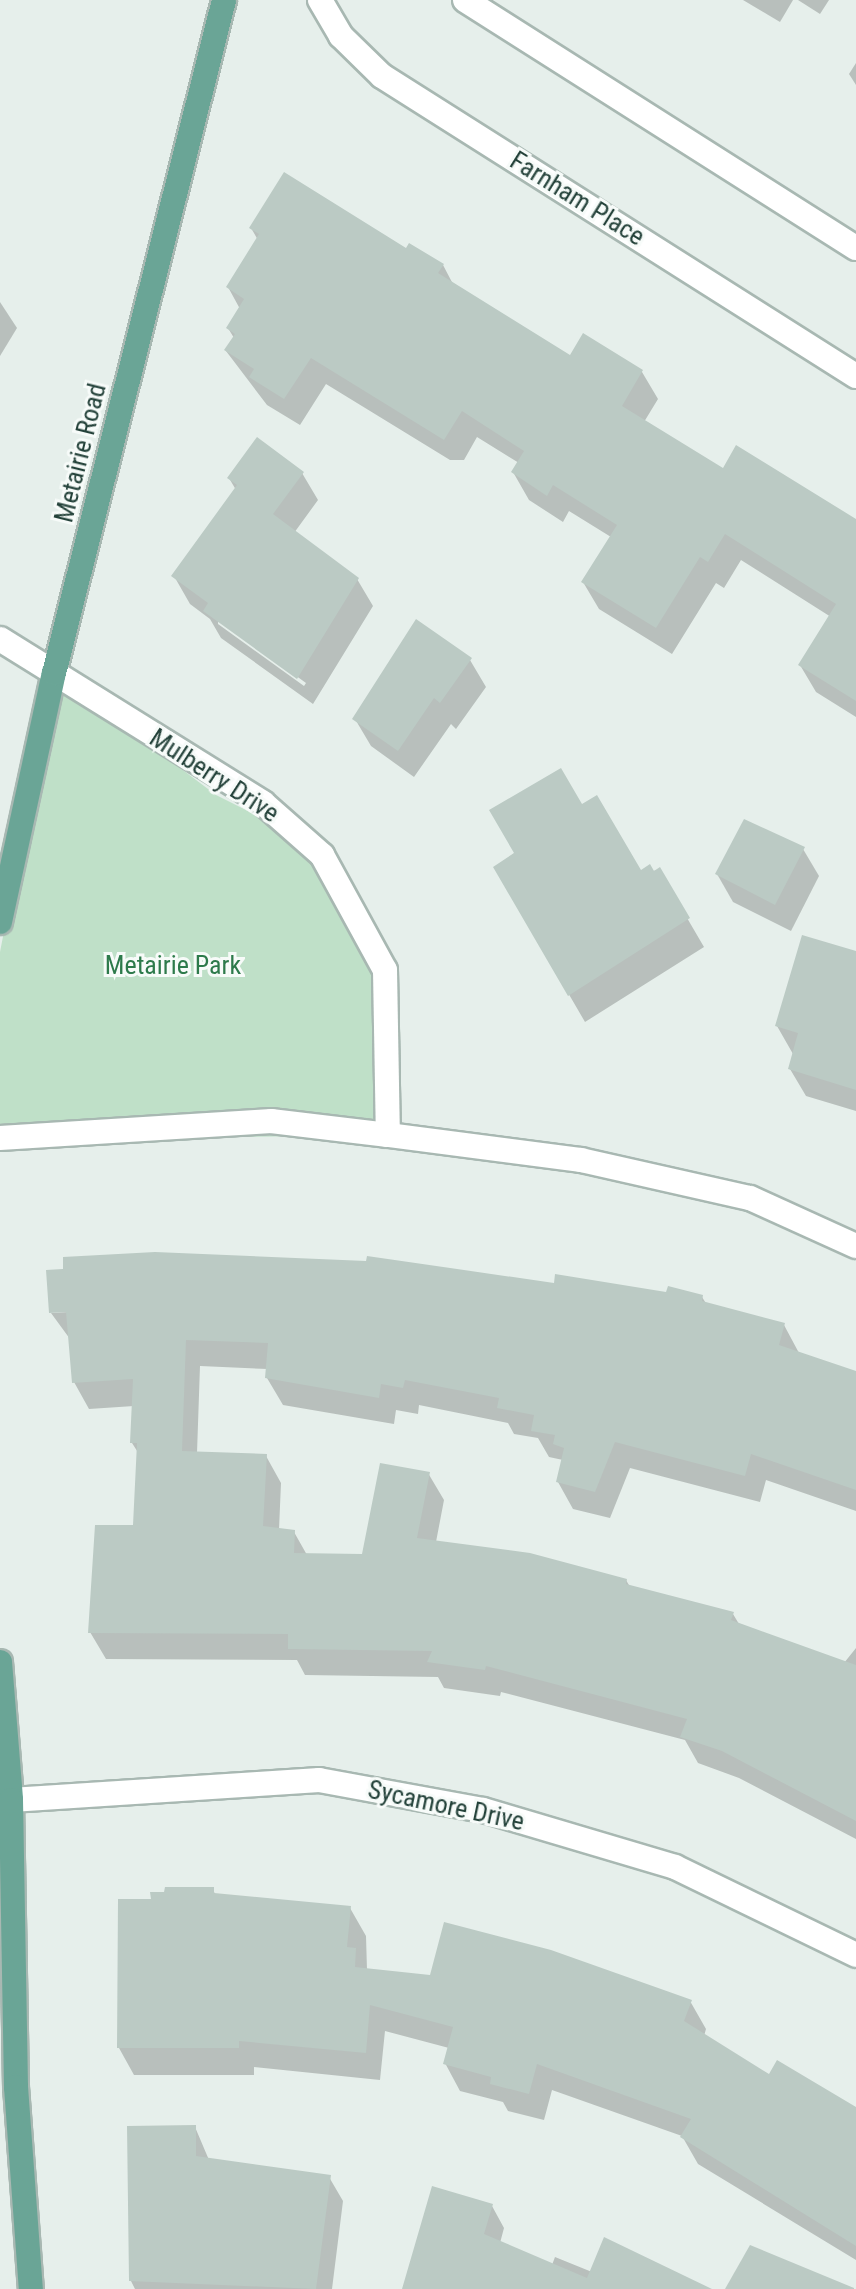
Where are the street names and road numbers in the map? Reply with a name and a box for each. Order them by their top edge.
street label: Farnham Place [504,145,650,253]
street label: Metairie Road [49,380,113,526]
street label: Mulberry Drive [143,723,285,829]
street label: Sycamore Drive [365,1774,527,1838]

